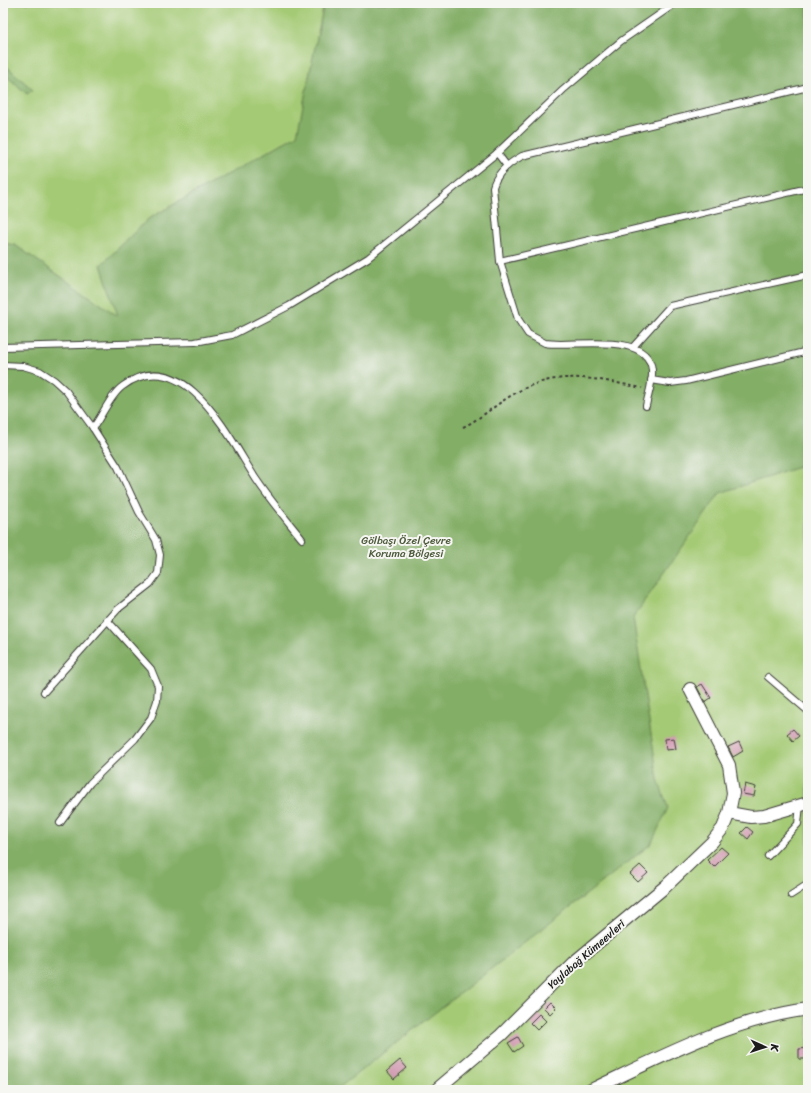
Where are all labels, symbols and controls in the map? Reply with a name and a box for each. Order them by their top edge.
park label: Gölbaşı Özel Çevre Koruma Bölgesi [361,531,451,563]
street label: Yaylabağ Kümeevleri [543,914,630,994]
north arrow [745,1027,785,1067]
text: K [765,1043,784,1053]

